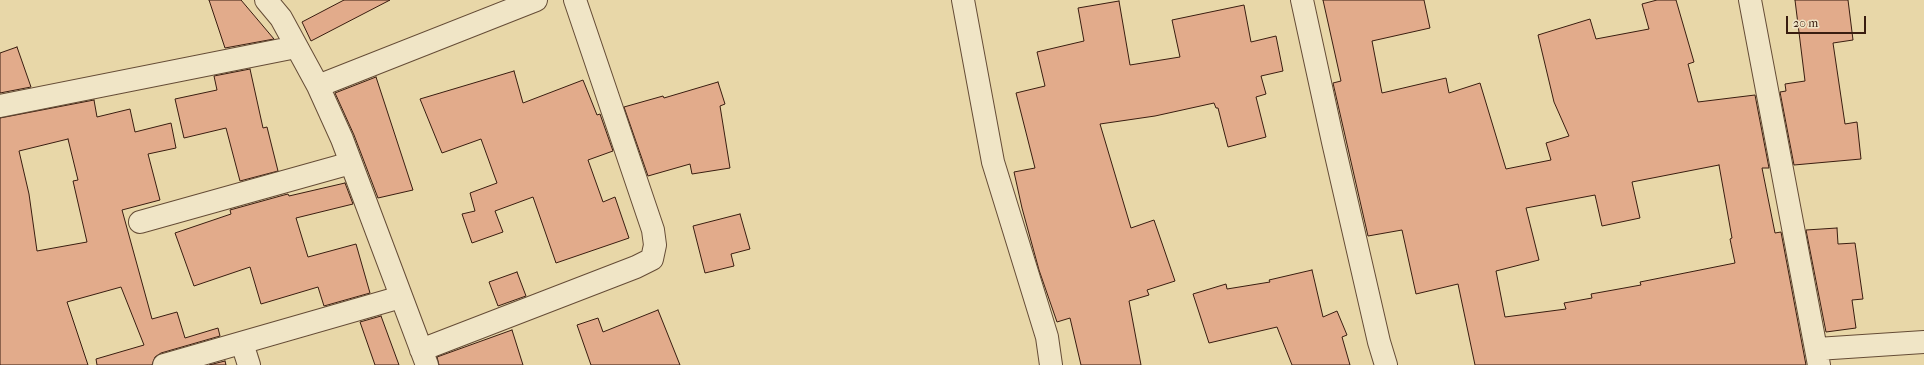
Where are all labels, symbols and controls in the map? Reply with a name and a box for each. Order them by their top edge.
scale bar [1788,8,1868,34]
text: 20 m [1793,16,1818,30]

